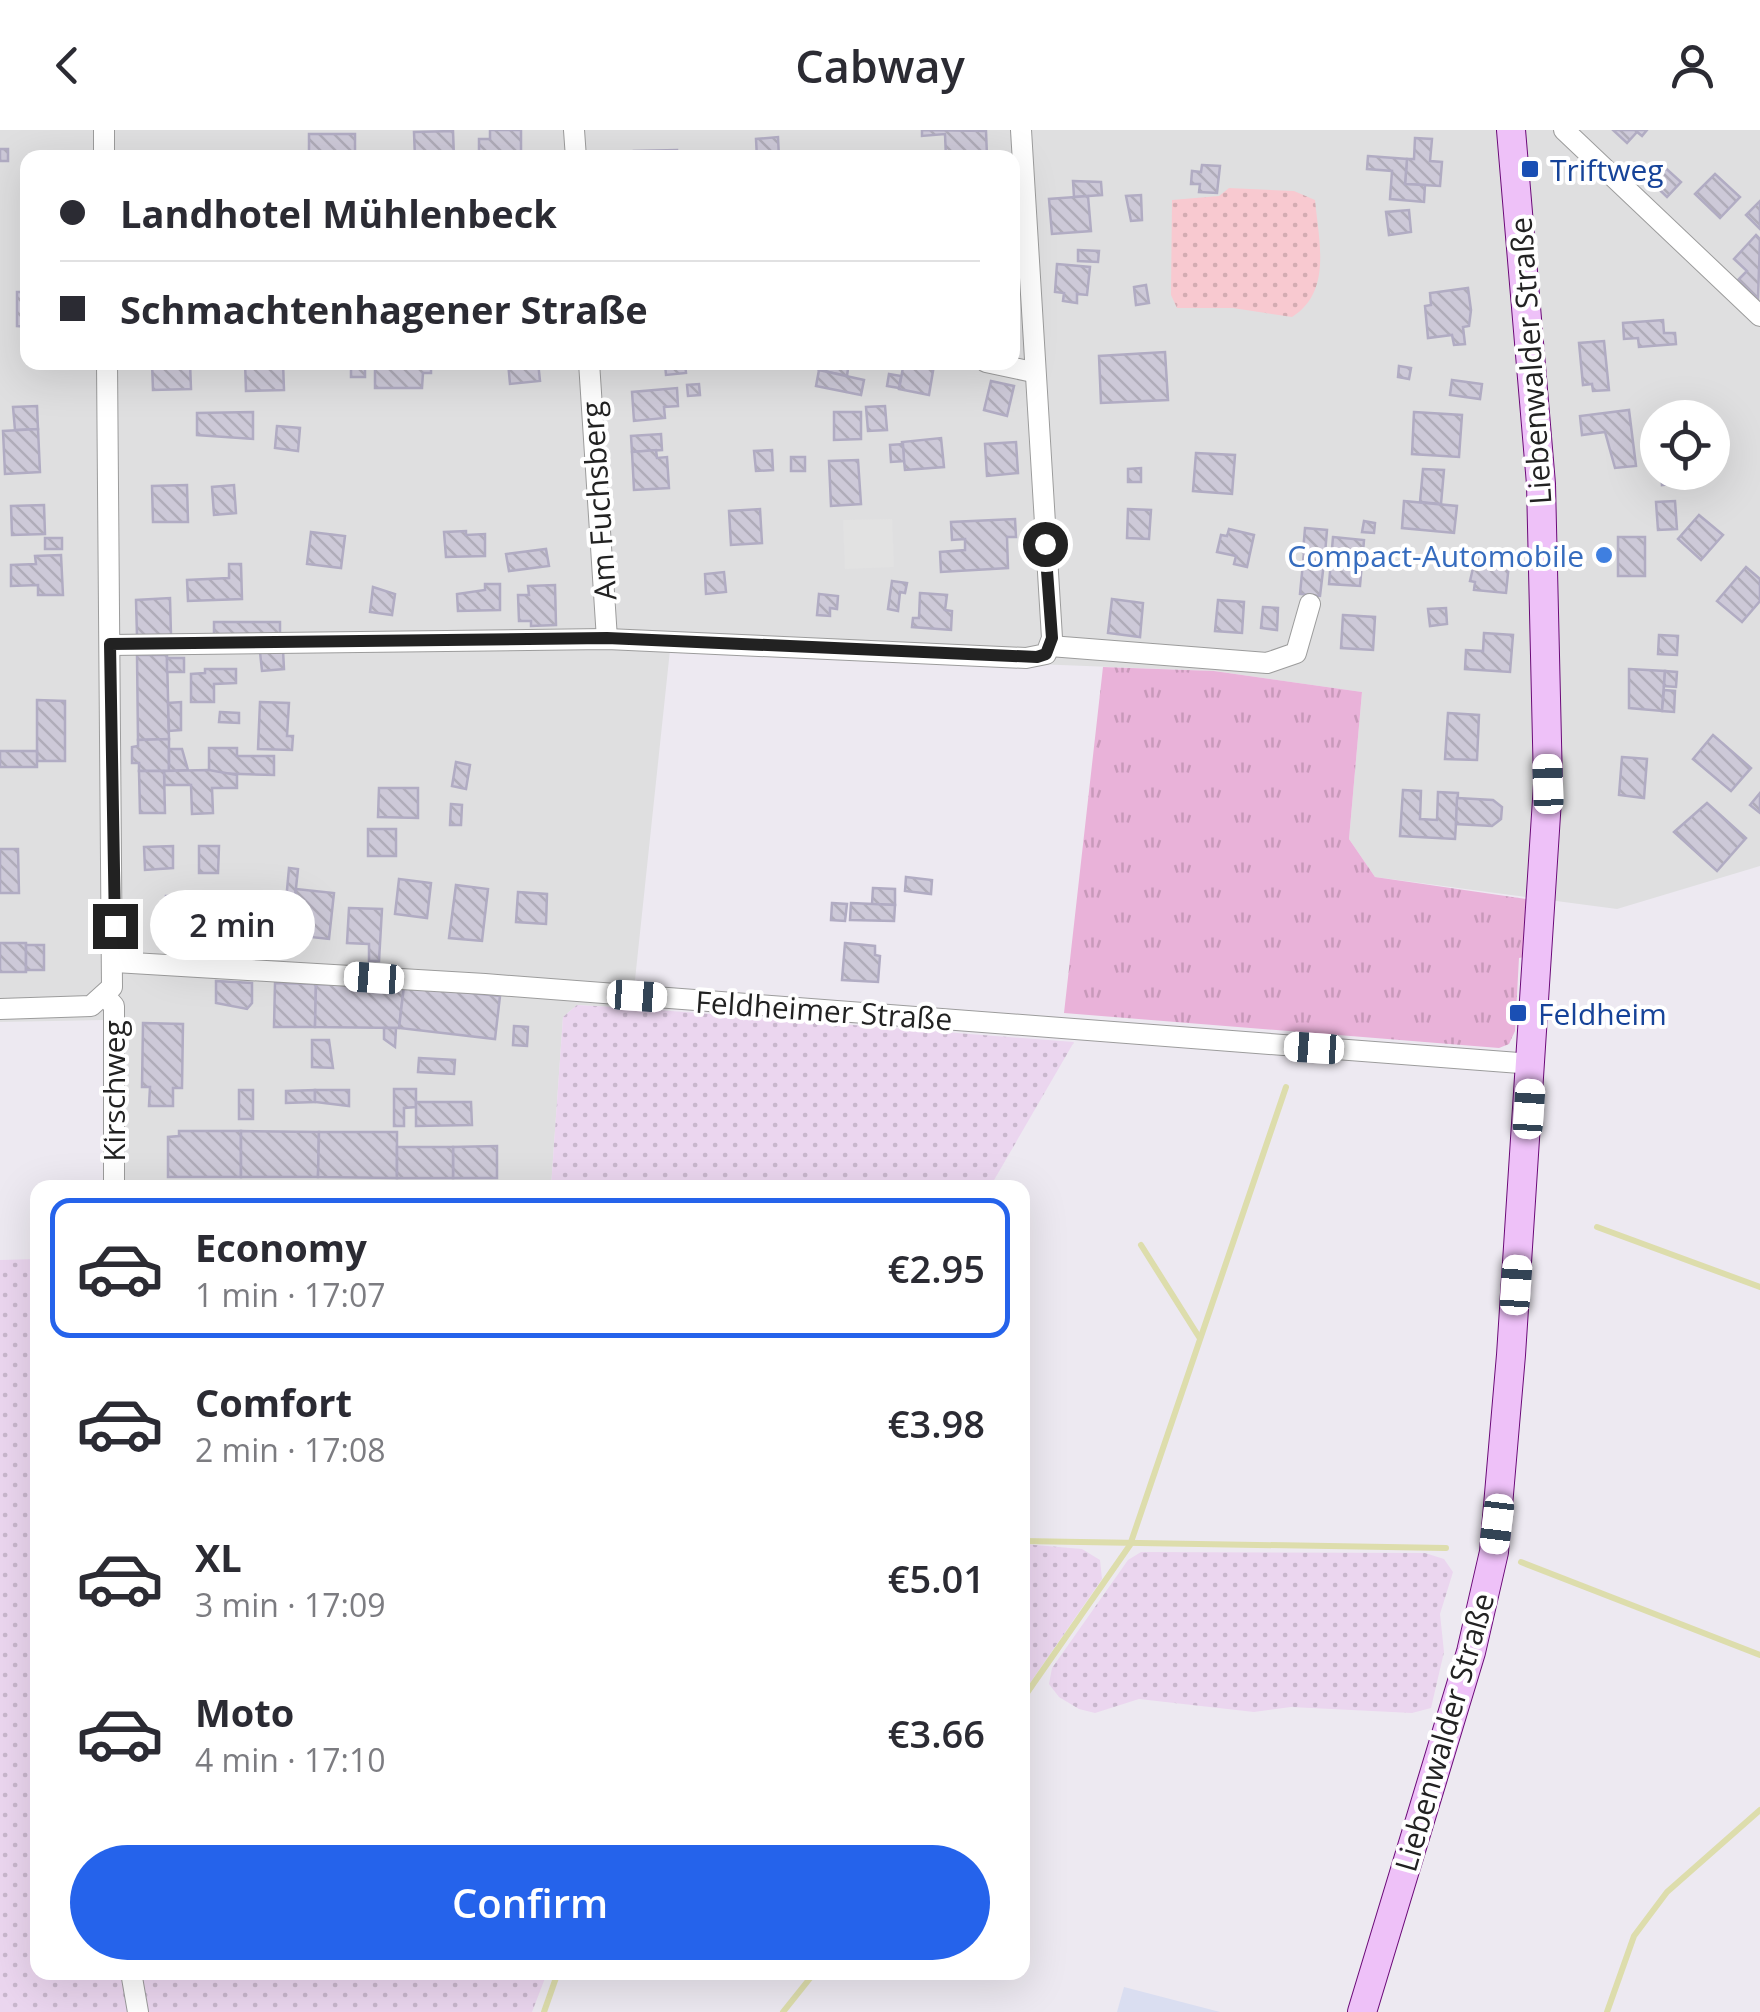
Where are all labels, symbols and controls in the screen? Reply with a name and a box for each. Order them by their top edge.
text: Cabway [795,35,965,96]
icon: back [40,38,95,93]
icon: person [1665,38,1720,93]
place label: Triftweg [1550,149,1664,190]
marker: Triftweg [1519,158,1541,180]
text: Landhotel Mühlenbeck [120,187,557,239]
street label: Liebenwalder Straße [1500,216,1560,506]
text: Schmachtenhagener Straße [120,283,648,335]
street label: Am Fuchsberg [571,400,625,602]
map controls [1640,400,1730,490]
button: locate [1640,400,1730,490]
route start [1023,522,1068,567]
place label: Compact-Automobile [1287,535,1584,576]
marker: Compact-Automobile [1593,544,1615,566]
car [1532,753,1564,815]
callout: 2 min [150,891,315,961]
text: 2 min [189,903,276,946]
route end [93,904,138,949]
car [343,961,405,995]
car [606,979,668,1013]
street label: Feldheimer Straße [694,981,954,1039]
place label: Feldheim [1538,993,1667,1034]
marker: Feldheim [1507,1002,1529,1024]
street label: Kirschweg [93,1020,134,1162]
car [1283,1031,1345,1065]
car [1512,1078,1546,1140]
text: Economy [195,1221,367,1273]
icon: car [75,1223,165,1313]
text: €2.95 [888,1242,985,1294]
car [1499,1254,1533,1316]
text: 1 min · 17:07 [195,1273,386,1316]
text: Comfort [195,1376,352,1428]
icon: car [75,1378,165,1468]
text: €3.98 [888,1397,985,1449]
text: 2 min · 17:08 [195,1428,386,1471]
car [1478,1492,1516,1556]
text: XL [195,1531,242,1583]
icon: car [75,1533,165,1623]
text: €5.01 [888,1552,985,1604]
text: 3 min · 17:09 [195,1583,386,1626]
street label: Liebenwalder Straße [1385,1588,1503,1876]
text: Moto [195,1686,294,1738]
icon: car [75,1688,165,1778]
text: €3.66 [888,1707,985,1759]
text: 4 min · 17:10 [195,1738,386,1781]
button: Confirm [70,1845,990,1960]

